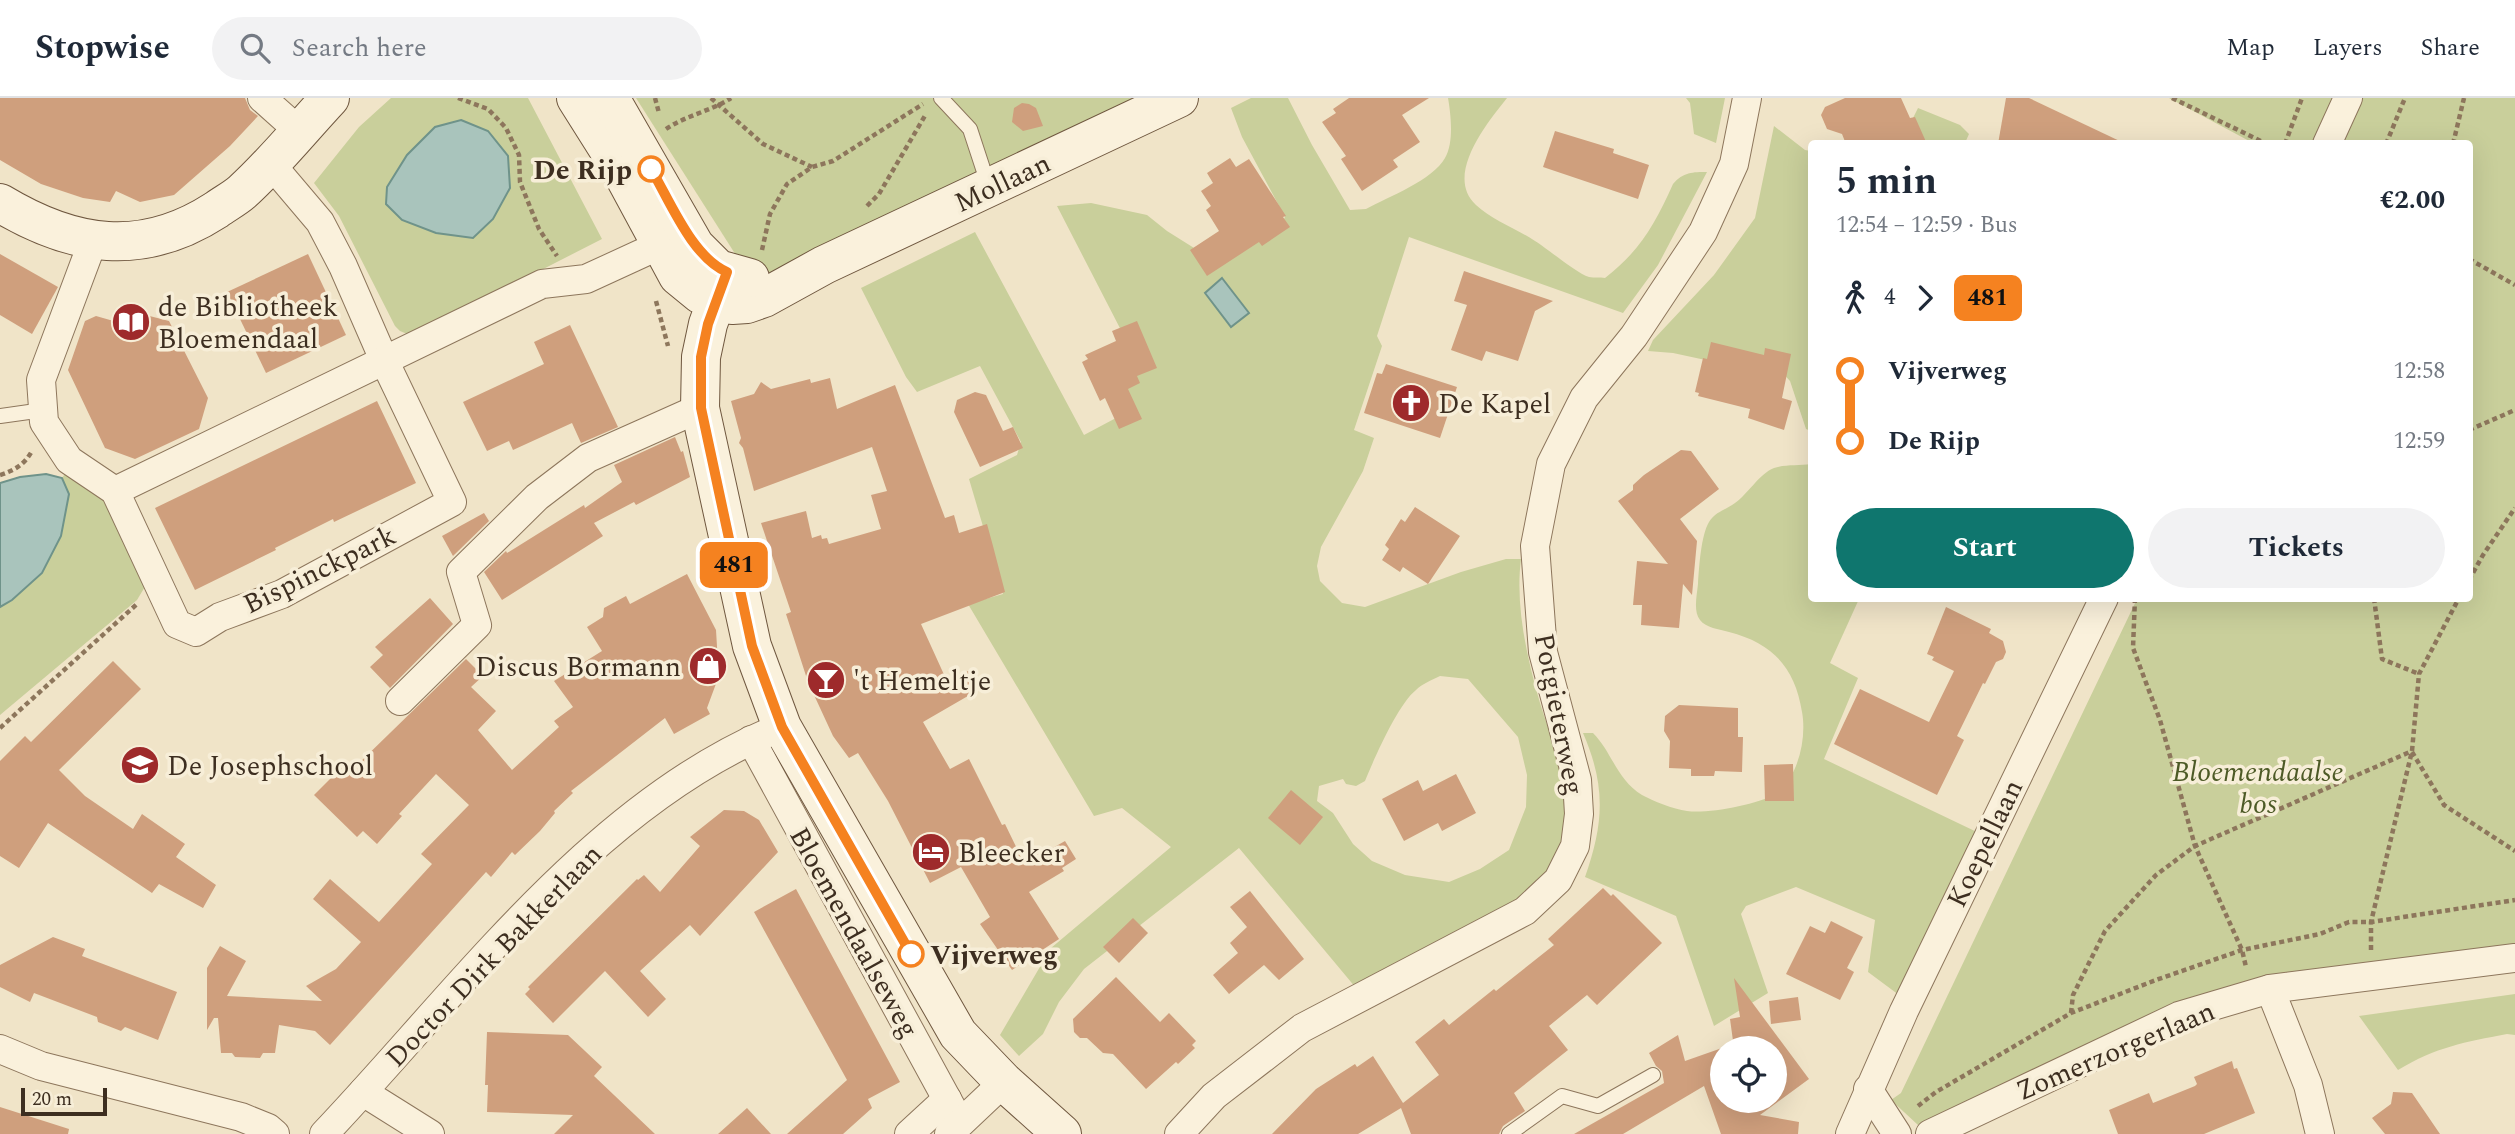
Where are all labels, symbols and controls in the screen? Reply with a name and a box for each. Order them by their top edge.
search box [212,17,702,80]
text: Stopwise [35,23,170,73]
text: Search here [292,28,427,68]
icon: search [236,29,274,67]
text: Map [2226,30,2275,66]
text: Layers [2313,30,2383,66]
text: Share [2421,30,2480,66]
street label: Mollaan [947,142,1058,224]
place label: De Rijp [533,149,632,192]
text: 5 min [1836,153,1937,211]
marker: De Rijp [638,156,664,182]
text: €2.00 [2380,180,2445,220]
text: 12:54 – 12:59 · Bus [1836,208,2018,243]
icon: walk [1836,279,1874,317]
icon: forward [1906,279,1944,317]
text: 4 [1884,280,1896,315]
text: 481 [1968,280,2008,316]
place label: de Bibliotheek Bloemendaal [158,286,338,361]
library icon: de Bibliotheek Bloemendaal [110,301,152,343]
text: Vijverweg [1888,351,2007,391]
text: 12:58 [2393,354,2445,389]
church icon: De Kapel [1390,382,1432,424]
place label: De Kapel [1438,383,1551,426]
text: De Rijp [1888,421,1980,461]
text: 12:59 [2393,424,2445,459]
button: Start [1836,508,2134,588]
button: Tickets [2148,508,2445,588]
street label: Bispinckpark [236,515,404,626]
line badge: 481 [694,542,774,588]
text: 481 [714,547,754,583]
street label: Potgieterweg [1522,629,1595,799]
shop icon: Discus Bormann [687,645,729,687]
place label: Discus Bormann [475,646,681,689]
bar icon: 't Hemeltje [805,659,847,701]
place label: 't Hemeltje [853,660,991,703]
school or university icon: De Josephschool [119,744,161,786]
place label: De Josephschool [167,745,373,788]
park label: Bloemendaalse bos [2172,751,2344,826]
street label: Koepellaan [1936,772,2035,915]
street label: Bloemendaalseweg [778,819,930,1046]
hotel icon: Bleecker [910,831,952,873]
place label: Bleecker [958,832,1065,875]
street label: Doctor Dirk Bakkerlaan [376,834,613,1078]
place label: Vijverweg [930,934,1058,977]
marker: Vijverweg [898,941,924,967]
street label: Zomerzorgerlaan [2009,990,2222,1113]
map controls [1710,1036,1787,1113]
button: locate [1710,1036,1787,1113]
scale bar [21,1085,107,1117]
text: 20 m [32,1085,72,1114]

